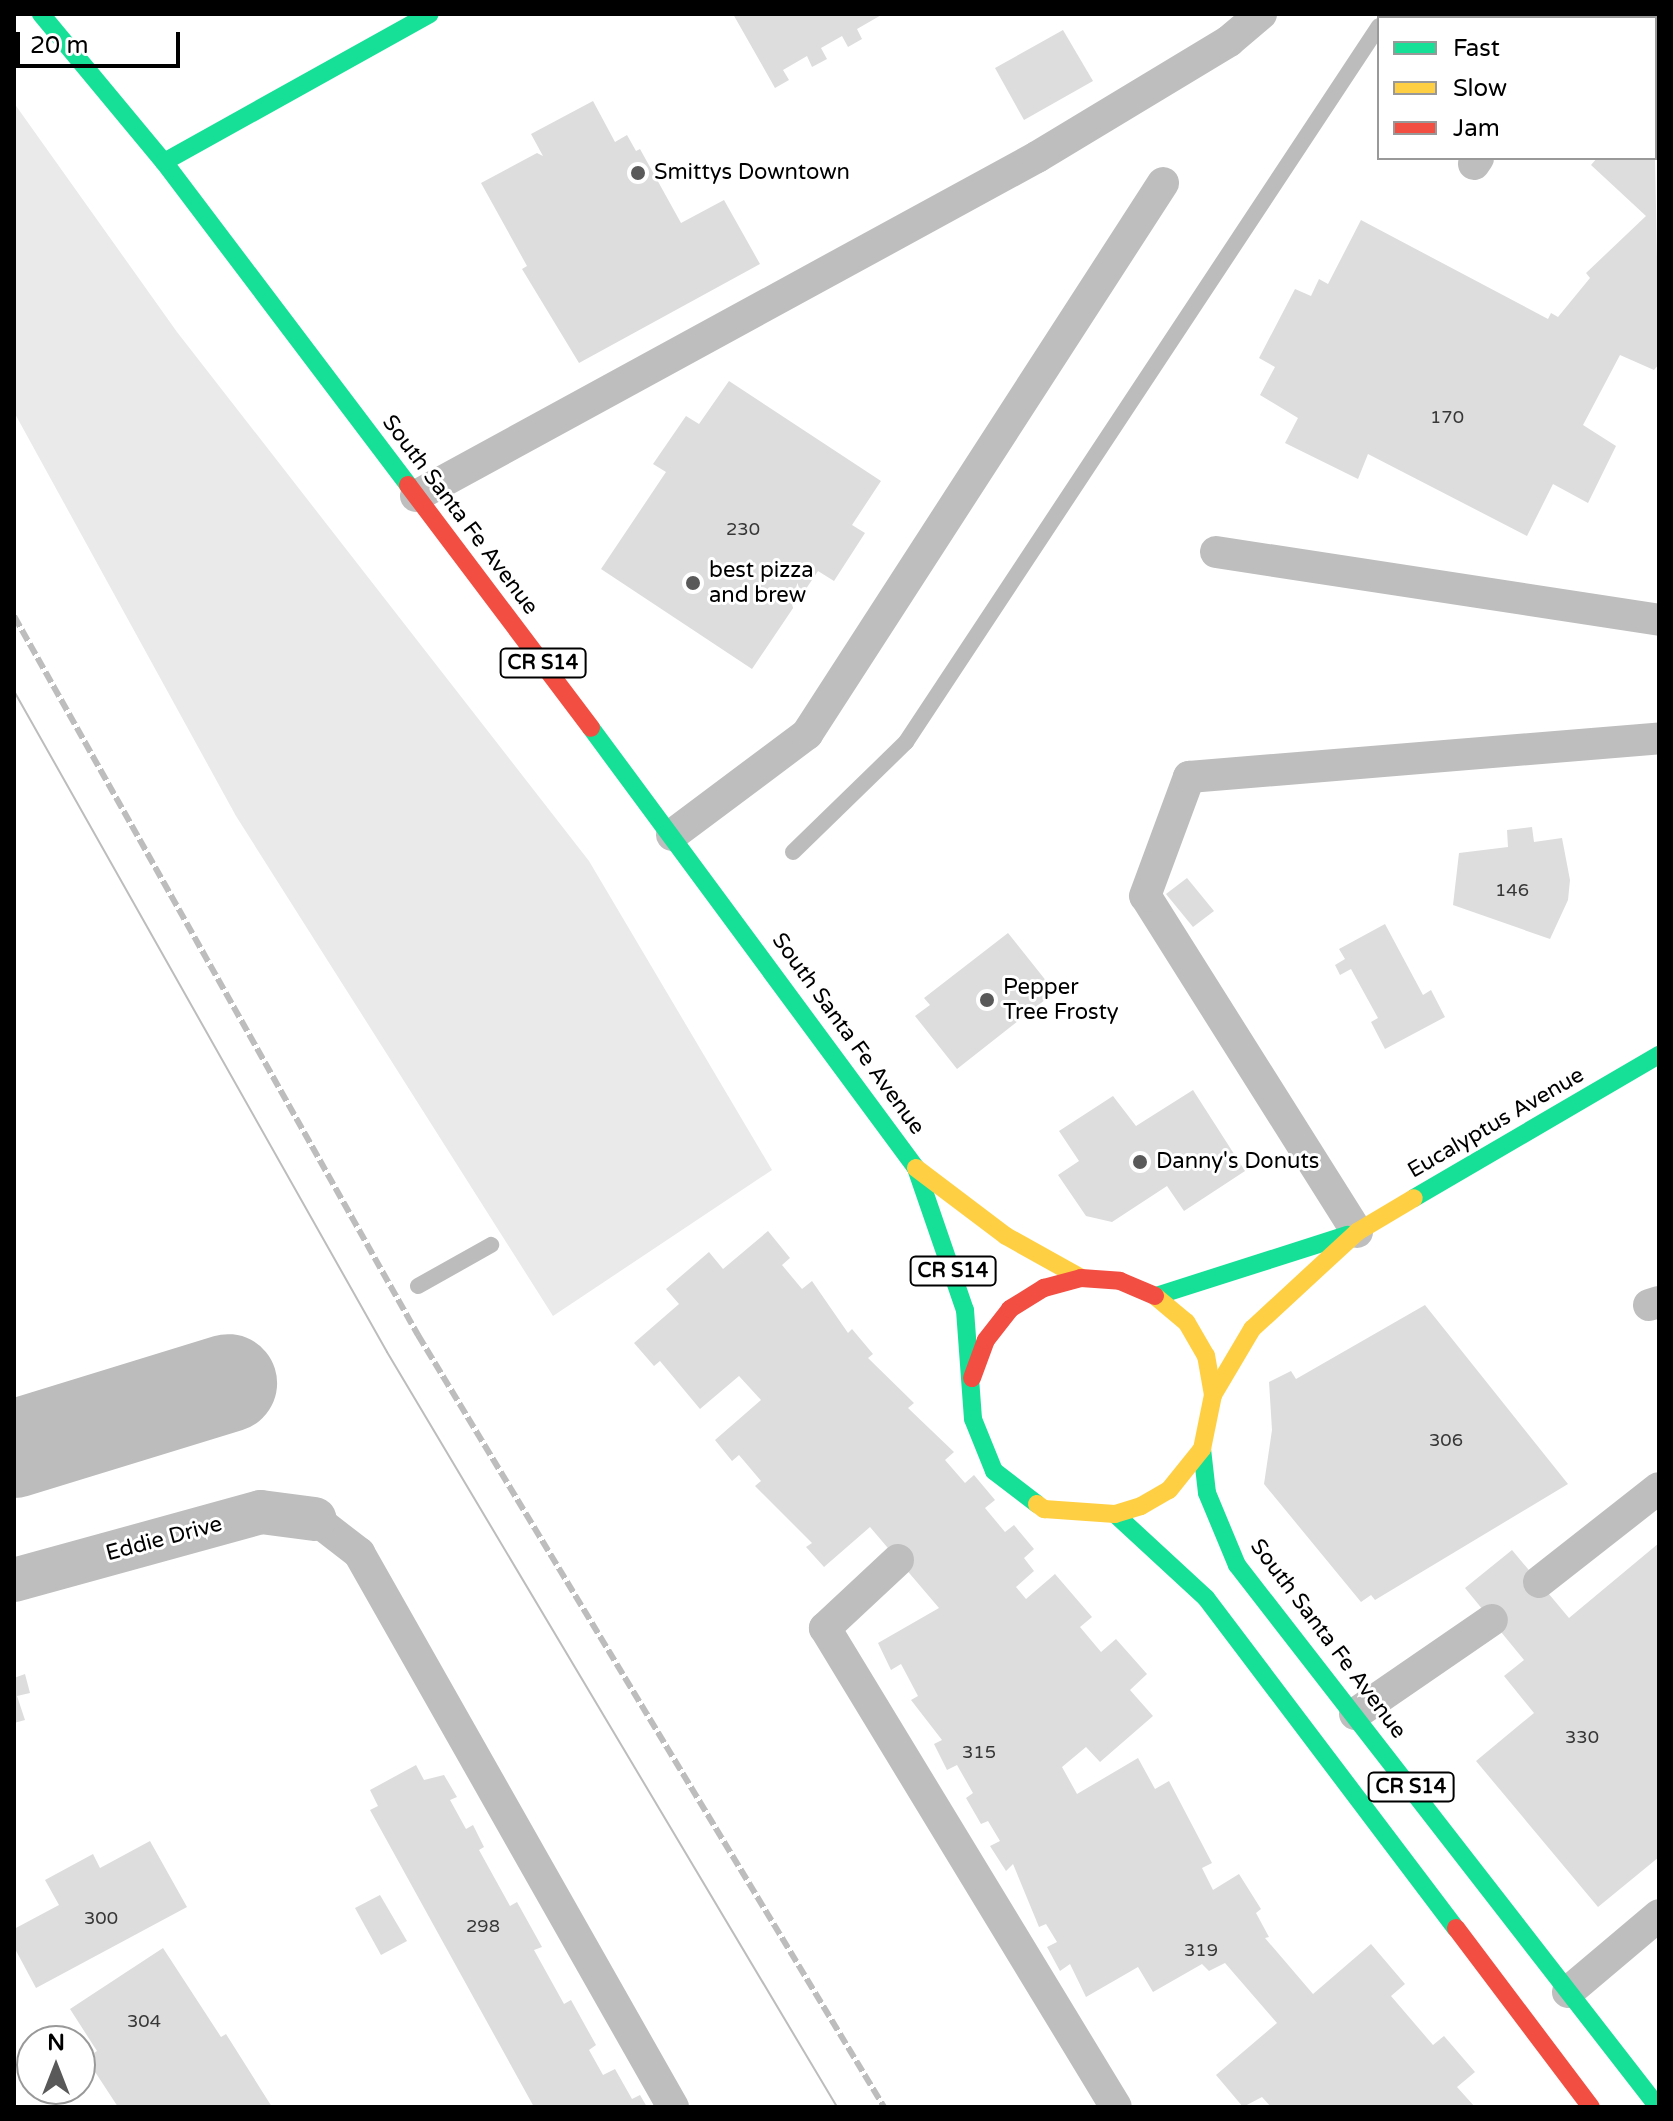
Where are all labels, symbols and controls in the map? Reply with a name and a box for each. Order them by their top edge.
scale bar [20,16,184,66]
legend [1377,16,1657,160]
text: 20 m [30,31,88,60]
text: Fast [1453,34,1500,63]
text: Slow [1453,74,1507,103]
text: Jam [1453,114,1500,143]
place label: Smittys Downtown [654,160,850,186]
marker: Smittys Downtown [629,164,647,182]
house number: 170 [1430,406,1464,428]
street label: South Santa Fe Avenue [376,410,544,620]
house number: 230 [726,518,760,540]
place label: best pizza and brew [709,557,814,608]
marker: best pizza and brew [684,574,702,592]
road number: CR S14 [499,647,587,679]
house number: 146 [1495,879,1529,901]
street label: South Santa Fe Avenue [766,928,930,1140]
place label: Pepper Tree Frosty [1003,974,1119,1026]
marker: Pepper Tree Frosty [978,991,996,1009]
street label: Eucalyptus Avenue [1403,1062,1589,1184]
place label: Danny's Donuts [1156,1149,1319,1175]
marker: Danny's Donuts [1131,1153,1149,1171]
road number: CR S14 [909,1255,997,1287]
house number: 306 [1429,1429,1463,1451]
street label: Eddie Drive [103,1511,225,1567]
street label: South Santa Fe Avenue [1244,1534,1412,1744]
house number: 330 [1565,1726,1599,1748]
house number: 315 [962,1741,996,1763]
road number: CR S14 [1367,1771,1455,1803]
house number: 300 [84,1907,118,1929]
house number: 298 [466,1915,500,1937]
house number: 319 [1184,1939,1218,1961]
house number: 304 [127,2010,161,2032]
north arrow [16,2025,96,2105]
text: N [47,2030,65,2056]

